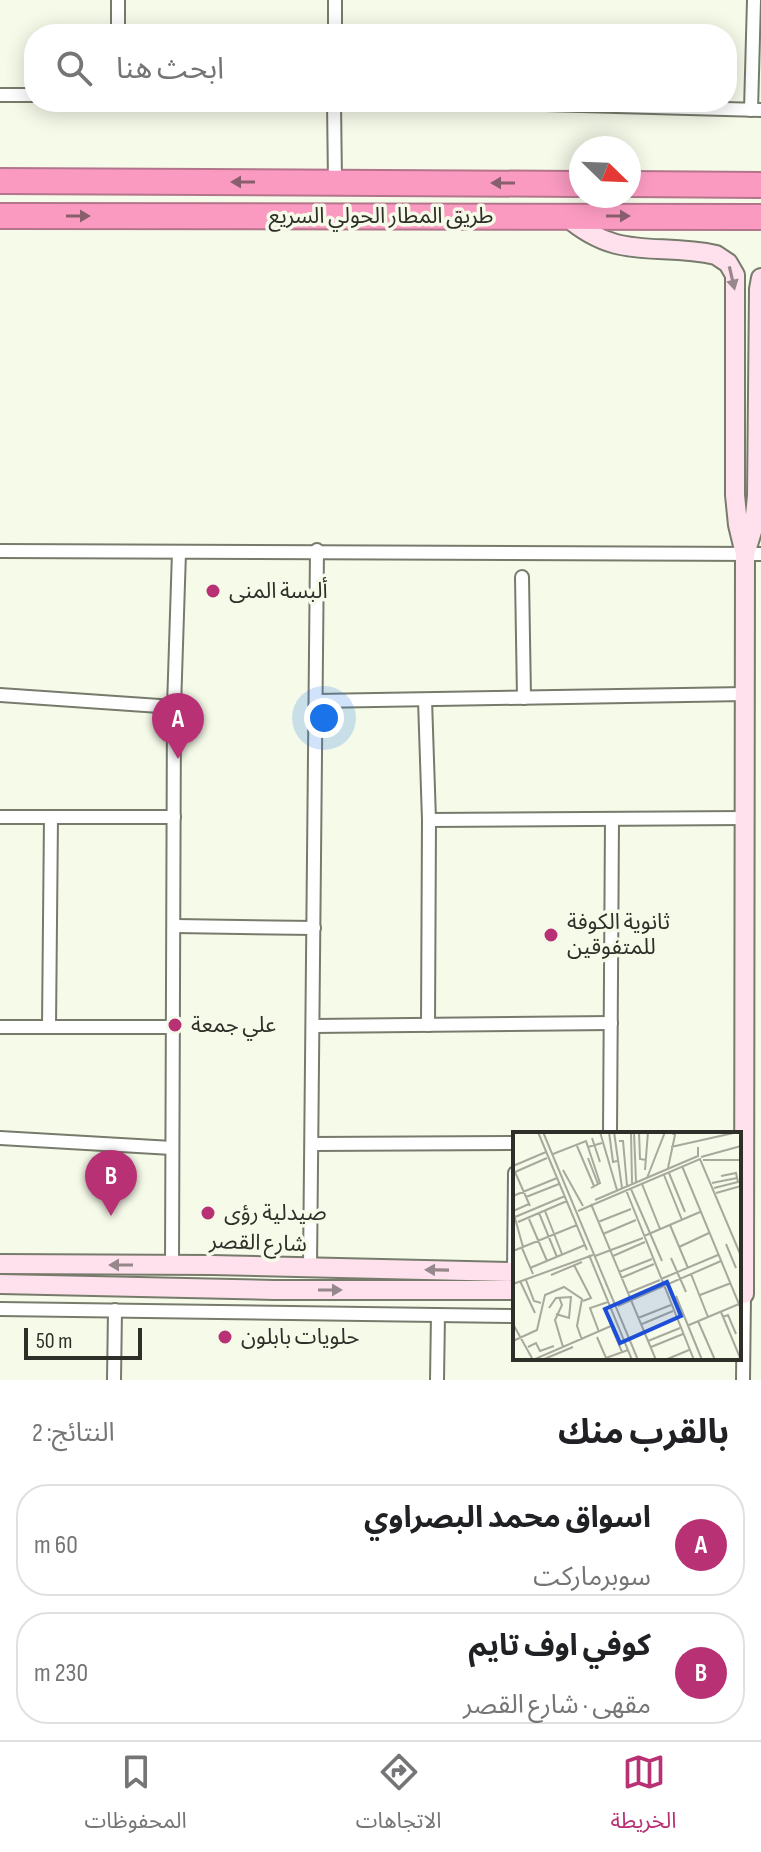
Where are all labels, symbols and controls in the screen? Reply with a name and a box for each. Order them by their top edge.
search box [24,24,737,112]
icon: search [52,46,96,90]
text: ابحث هنا [116,51,224,87]
north arrow [569,136,641,208]
one-way arrow [230,176,255,188]
one-way arrow [490,177,515,189]
street label: طريق المطار الحولي السريع [269,203,493,232]
one-way arrow [66,210,91,222]
one-way arrow [606,210,631,222]
one-way arrow [726,265,739,290]
place label: ألبسة المنى [229,577,328,605]
marker: ألبسة المنى [204,582,222,600]
pin: A [152,693,204,759]
your location [304,698,344,738]
place label: ثانوية الكوفة للمتفوقين [567,909,670,961]
marker: ثانوية الكوفة للمتفوقين [542,926,560,944]
place label: علي جمعة [191,1012,276,1041]
marker: علي جمعة [166,1016,184,1034]
inset map [513,1132,741,1360]
pin: B [85,1150,137,1216]
place label: صيدلية رؤى [224,1200,327,1227]
marker: صيدلية رؤى [199,1204,217,1222]
street label: شارع القصر [208,1228,307,1260]
one-way arrow [108,1259,133,1271]
one-way arrow [424,1264,449,1277]
one-way arrow [318,1284,343,1296]
scale bar [24,1324,142,1360]
place label: حلويات بابلون [241,1324,360,1351]
text: 50 m [36,1328,72,1355]
marker: حلويات بابلون [216,1328,234,1346]
text: بالقرب منك [558,1412,729,1453]
text: النتائج: 2 [32,1418,115,1449]
text: اسواق محمد البصراوي [364,1500,651,1536]
text: 60 m [34,1530,78,1561]
text: A [695,1530,707,1561]
text: سوبرماركت [533,1562,651,1593]
text: كوفي اوف تايم [468,1628,651,1664]
text: 230 m [34,1658,88,1689]
text: B [695,1658,707,1689]
text: مقهى · شارع القصر [463,1690,651,1721]
tab: المحفوظات [85,1750,187,1844]
tab: الاتجاهات [356,1750,442,1844]
tab: الخريطة [611,1750,677,1844]

